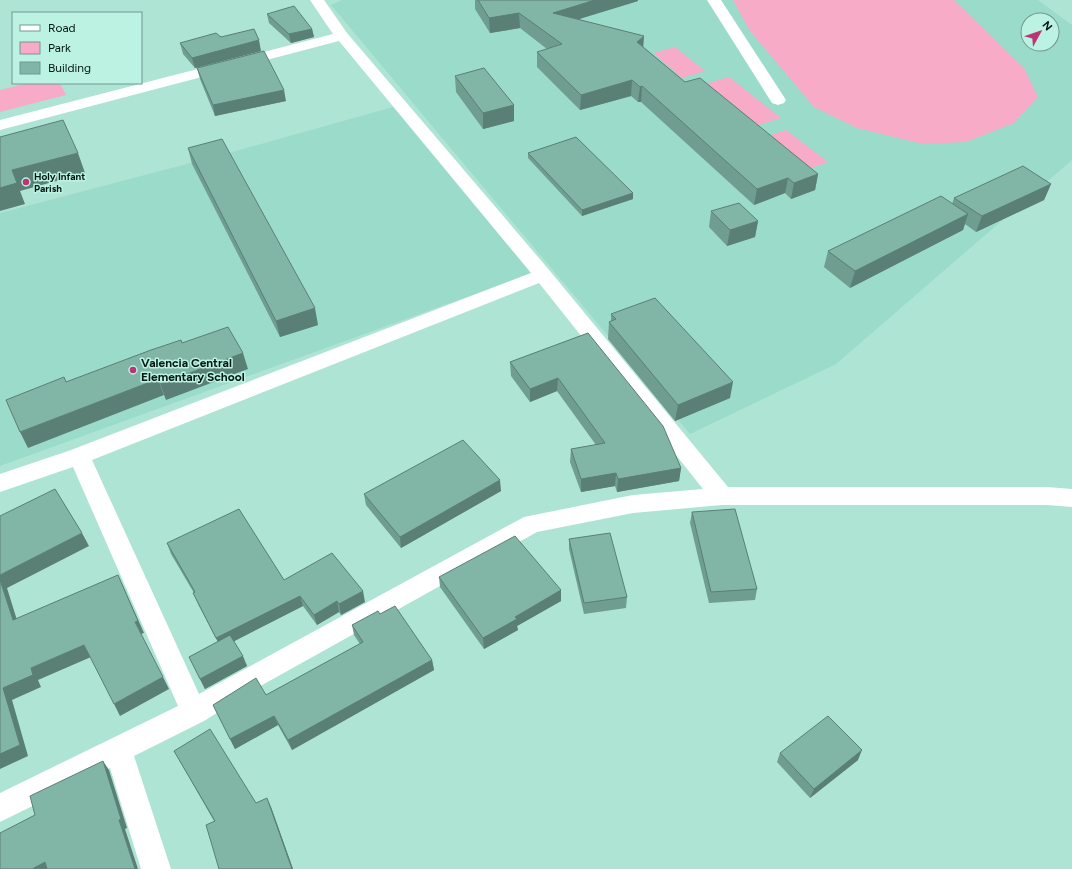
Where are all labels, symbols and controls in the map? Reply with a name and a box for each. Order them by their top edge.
legend [12,12,142,84]
north arrow [1020,12,1060,52]
text: N [1040,18,1055,33]
text: Road [48,21,76,35]
text: Park [48,41,71,55]
text: Building [48,61,91,75]
place label: Holy Infant Parish [34,170,85,195]
marker: Holy Infant Parish [21,177,31,187]
place label: Valencia Central Elementary School [141,356,245,384]
marker: Valencia Central Elementary School [128,365,138,375]

